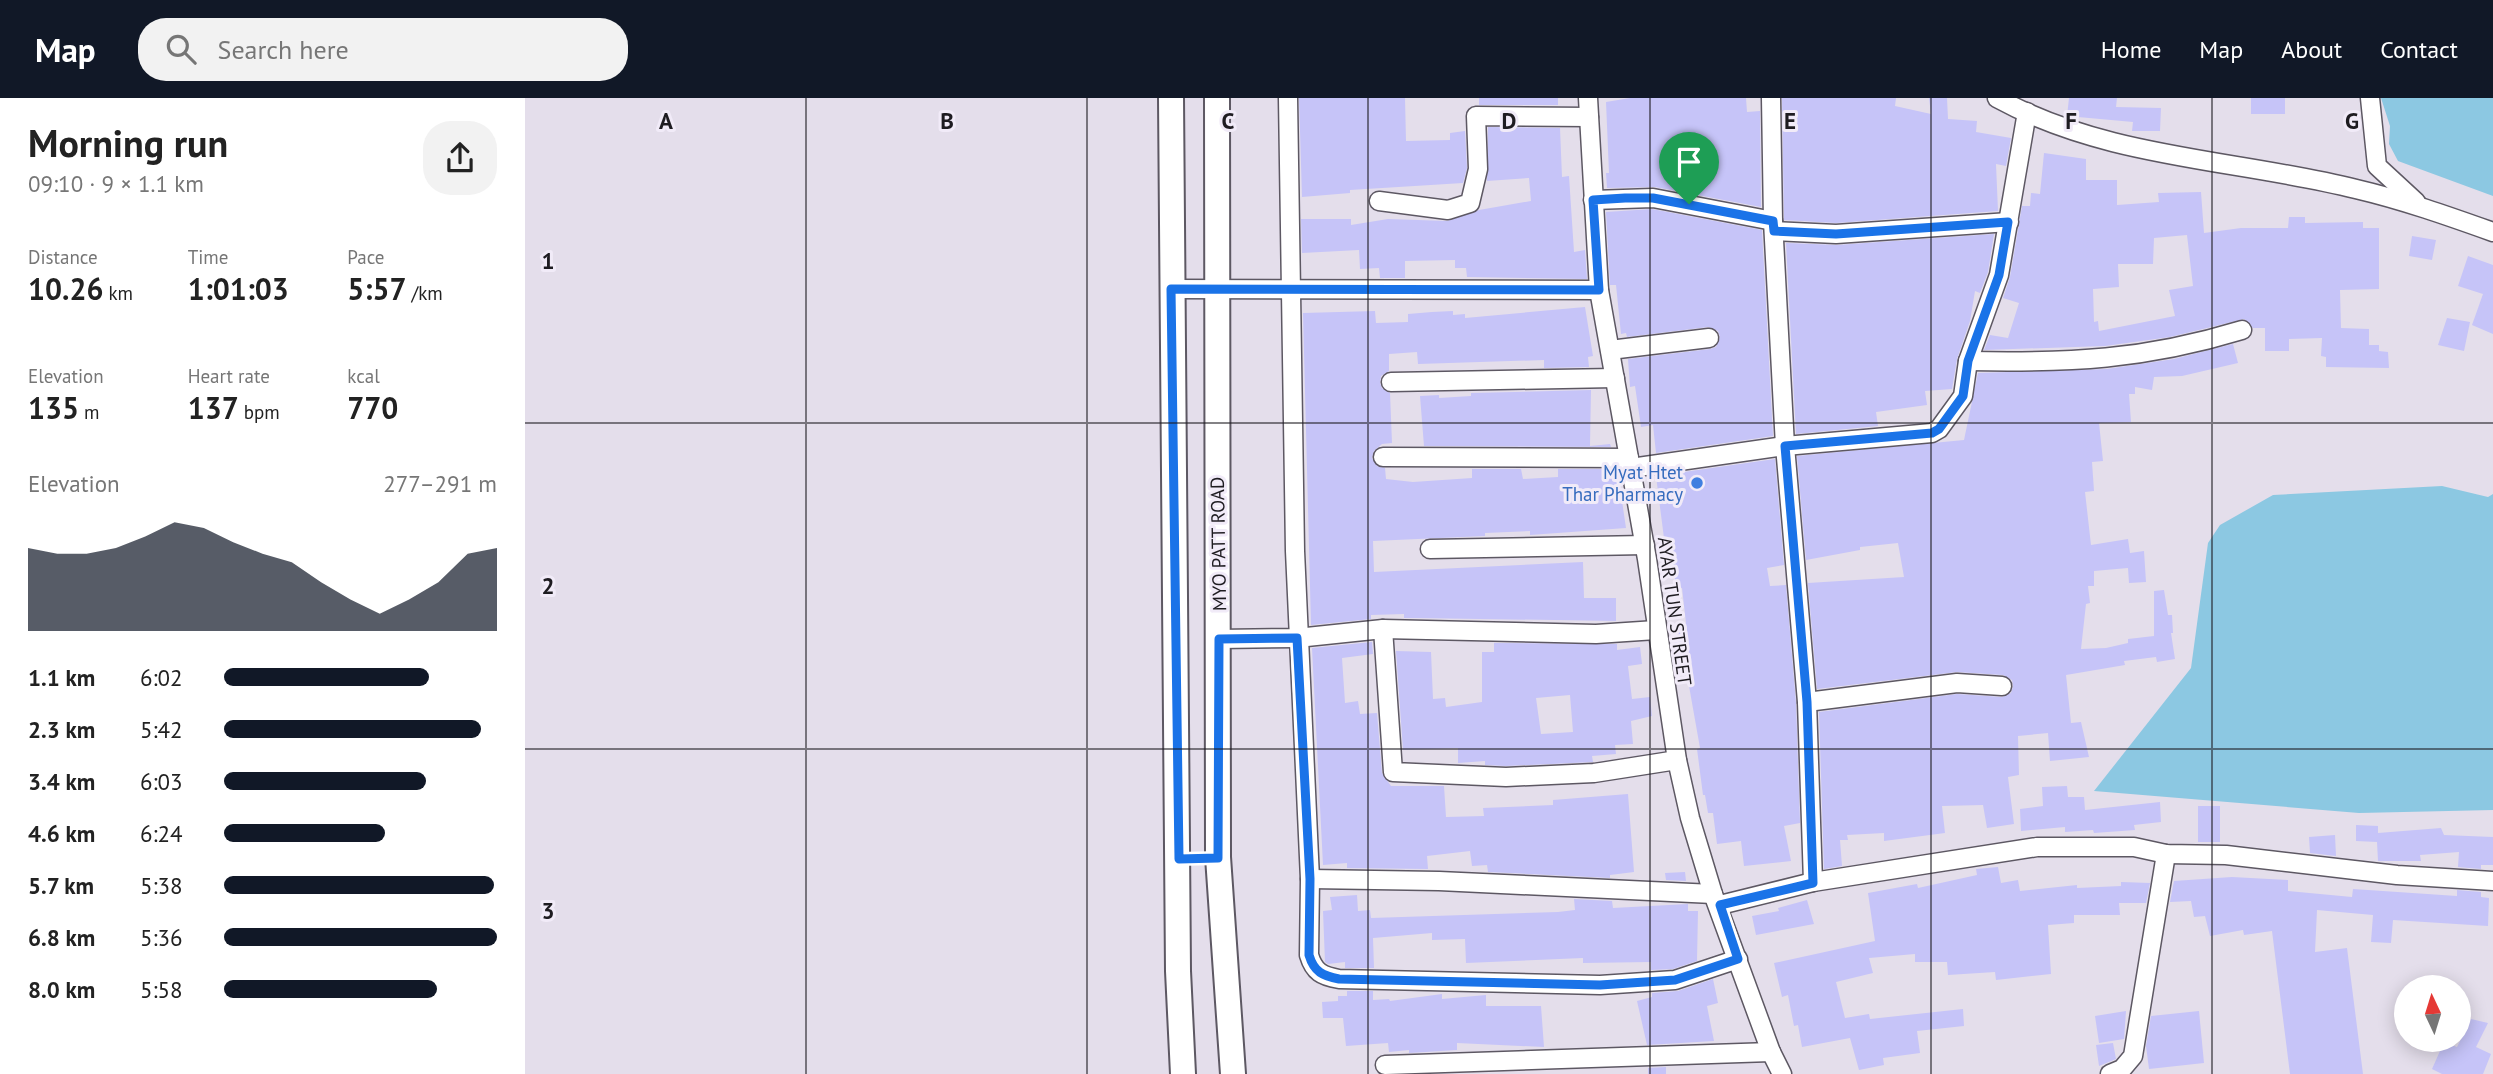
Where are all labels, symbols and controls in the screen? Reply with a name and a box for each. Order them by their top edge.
search box [138,18,628,81]
text: Map [35,28,96,71]
icon: search [162,30,200,68]
text: Search here [218,33,349,66]
text: Home [2101,34,2161,65]
text: Map [2199,34,2243,65]
text: About [2281,34,2342,65]
text: Contact [2380,34,2458,65]
text: A [659,106,673,135]
text: B [940,106,954,135]
text: C [1222,106,1235,135]
text: D [1502,106,1516,135]
text: E [1784,106,1796,135]
text: F [2065,106,2077,135]
text: G [2345,106,2359,135]
text: Morning run [28,118,228,167]
button: share [423,121,497,195]
pin [1659,132,1719,204]
icon: arrive [1670,143,1708,181]
text: 09:10 · 9 × 1.1 km [28,169,204,198]
text: Distance [28,245,98,269]
text: Time [188,245,228,269]
text: Pace [347,245,385,269]
text: 1 [541,246,555,275]
text: 10.26 [28,269,103,308]
text: 1:01:03 [188,269,289,308]
text: 5:57 [347,269,406,308]
text: km [103,281,133,305]
text: /km [406,281,443,305]
text: Elevation [28,364,104,388]
text: Heart rate [188,364,270,388]
text: kcal [347,364,380,388]
text: 135 [28,388,79,427]
text: 137 [188,388,239,427]
text: 770 [347,388,398,427]
text: m [79,400,100,424]
text: bpm [239,400,280,424]
place label: Myat Htet Thar Pharmacy [1562,460,1684,506]
text: Elevation [28,469,120,498]
text: 277–291 m [383,469,497,498]
marker: Myat Htet Thar Pharmacy [1689,475,1705,491]
street label: MYO PATT ROAD [1205,477,1231,611]
street label: AYAR TUN STREET [1653,535,1697,687]
text: 2 [541,571,555,600]
text: 1.1 km [28,663,95,692]
text: 6:02 [140,663,183,692]
text: 2.3 km [28,715,95,744]
text: 5:42 [140,715,183,744]
text: 3.4 km [28,767,95,796]
text: 6:03 [140,767,183,796]
text: 4.6 km [28,819,95,848]
text: 6:24 [140,819,183,848]
text: 5.7 km [28,871,94,900]
text: 5:38 [140,871,183,900]
text: 3 [541,896,555,925]
text: 6.8 km [28,923,95,952]
text: 5:36 [140,923,183,952]
text: 8.0 km [28,975,95,1004]
text: 5:58 [140,975,183,1004]
north arrow [2394,975,2471,1052]
map controls [2394,975,2471,1052]

